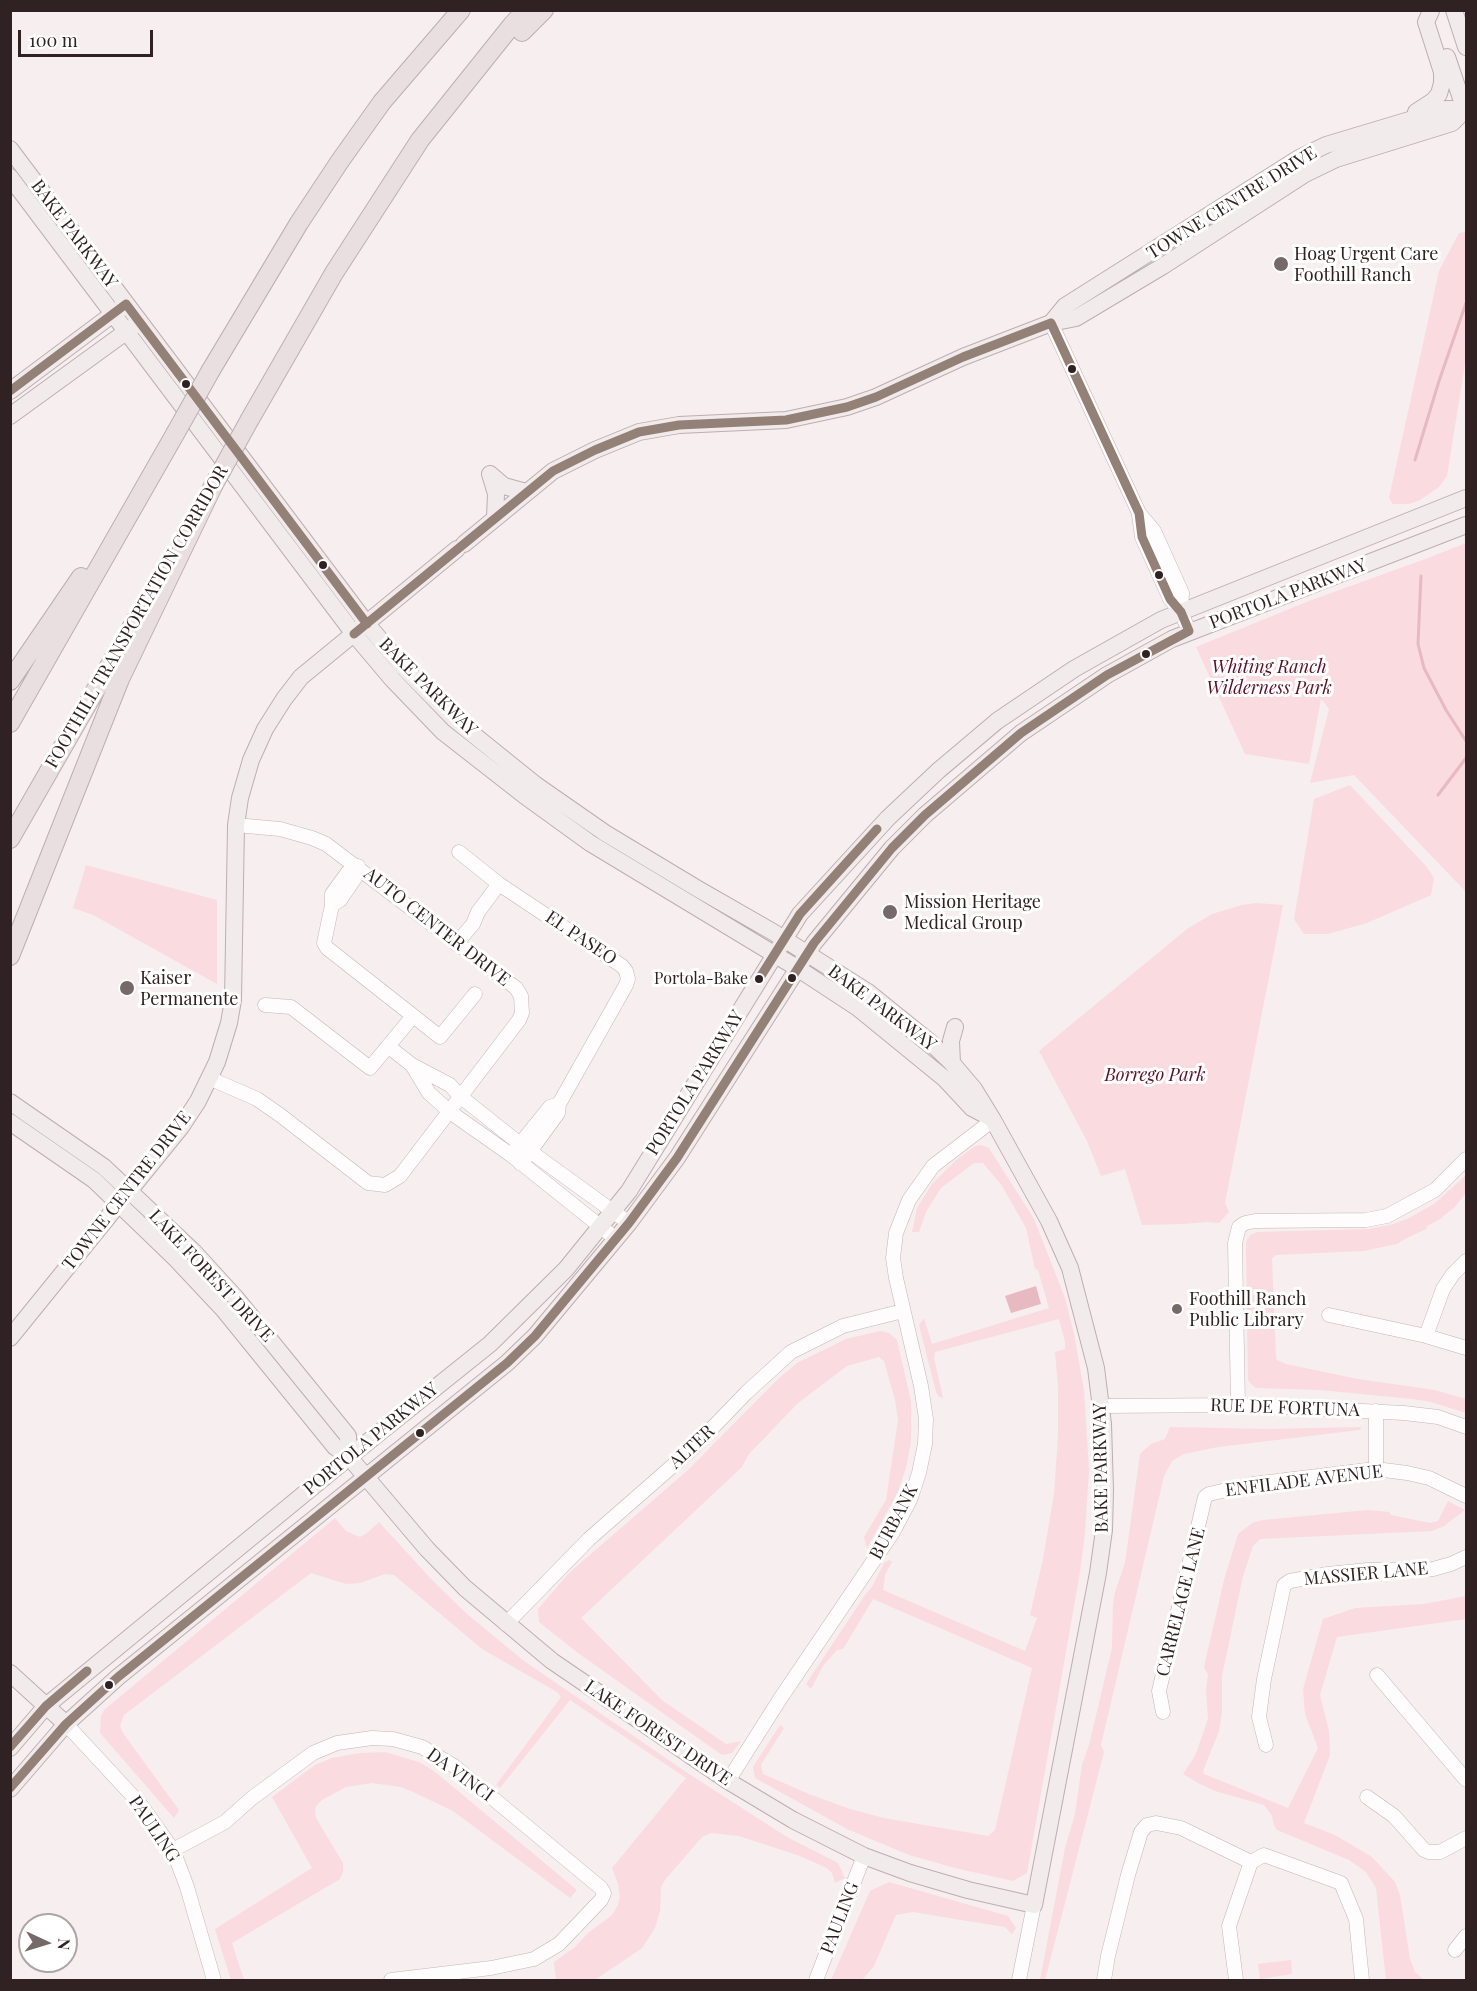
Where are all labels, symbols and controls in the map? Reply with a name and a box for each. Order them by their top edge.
scale bar [21,18,156,56]
text: 100 m [29,28,78,52]
street label: TOWNE CENTRE DRIVE [1143,142,1321,264]
street label: BAKE PARKWAY [26,176,122,292]
place label: Hoag Urgent Care Foothill Ranch [1294,243,1438,286]
marker: Hoag Urgent Care Foothill Ranch [1272,255,1290,273]
unlabelled marker [1066,363,1078,375]
unlabelled marker [180,378,192,390]
street label: FOOTHILL TRANSPORTATION CORRIDOR [41,462,233,772]
street label: PORTOLA PARKWAY [1206,554,1370,634]
unlabelled marker [317,559,329,571]
unlabelled marker [1153,569,1165,581]
street label: BAKE PARKWAY [374,633,482,741]
unlabelled marker [1140,648,1152,660]
park label: Whiting Ranch Wilderness Park [1206,656,1332,698]
street label: AUTO CENTER DRIVE [359,863,515,991]
place label: Mission Heritage Medical Group [904,891,1041,934]
marker: Mission Heritage Medical Group [881,903,899,921]
street label: EL PASEO [541,906,621,970]
street label: BAKE PARKWAY [824,960,940,1056]
place label: Kaiser Permanente [140,967,238,1010]
place label: Portola-Bake [654,969,748,989]
unlabelled marker [786,972,798,984]
marker: Portola-Bake [753,973,765,985]
marker: Kaiser Permanente [118,979,136,997]
street label: PORTOLA PARKWAY [642,1007,748,1159]
park label: Borrego Park [1104,1064,1206,1086]
street label: TOWNE CENTRE DRIVE [58,1107,196,1275]
street label: LAKE FOREST DRIVE [144,1205,278,1347]
place label: Foothill Ranch Public Library [1189,1288,1306,1330]
marker: Foothill Ranch Public Library [1170,1302,1184,1316]
street label: PORTOLA PARKWAY [299,1378,443,1500]
street label: RUE DE FORTUNA [1210,1395,1360,1421]
street label: BAKE PARKWAY [1089,1403,1113,1533]
street label: ALTER [665,1421,719,1473]
unlabelled marker [414,1427,426,1439]
street label: ENFILADE AVENUE [1224,1461,1384,1501]
street label: BURBANK [865,1481,923,1563]
street label: CARRELAGE LANE [1152,1525,1210,1679]
street label: MASSIER LANE [1303,1558,1429,1590]
street label: LAKE FOREST DRIVE [580,1676,736,1790]
unlabelled marker [103,1679,115,1691]
street label: DA VINCI [423,1744,497,1806]
street label: PAULING [124,1792,184,1866]
street label: PAULING [816,1879,864,1957]
north arrow [18,1913,78,1973]
text: N [54,1938,75,1951]

